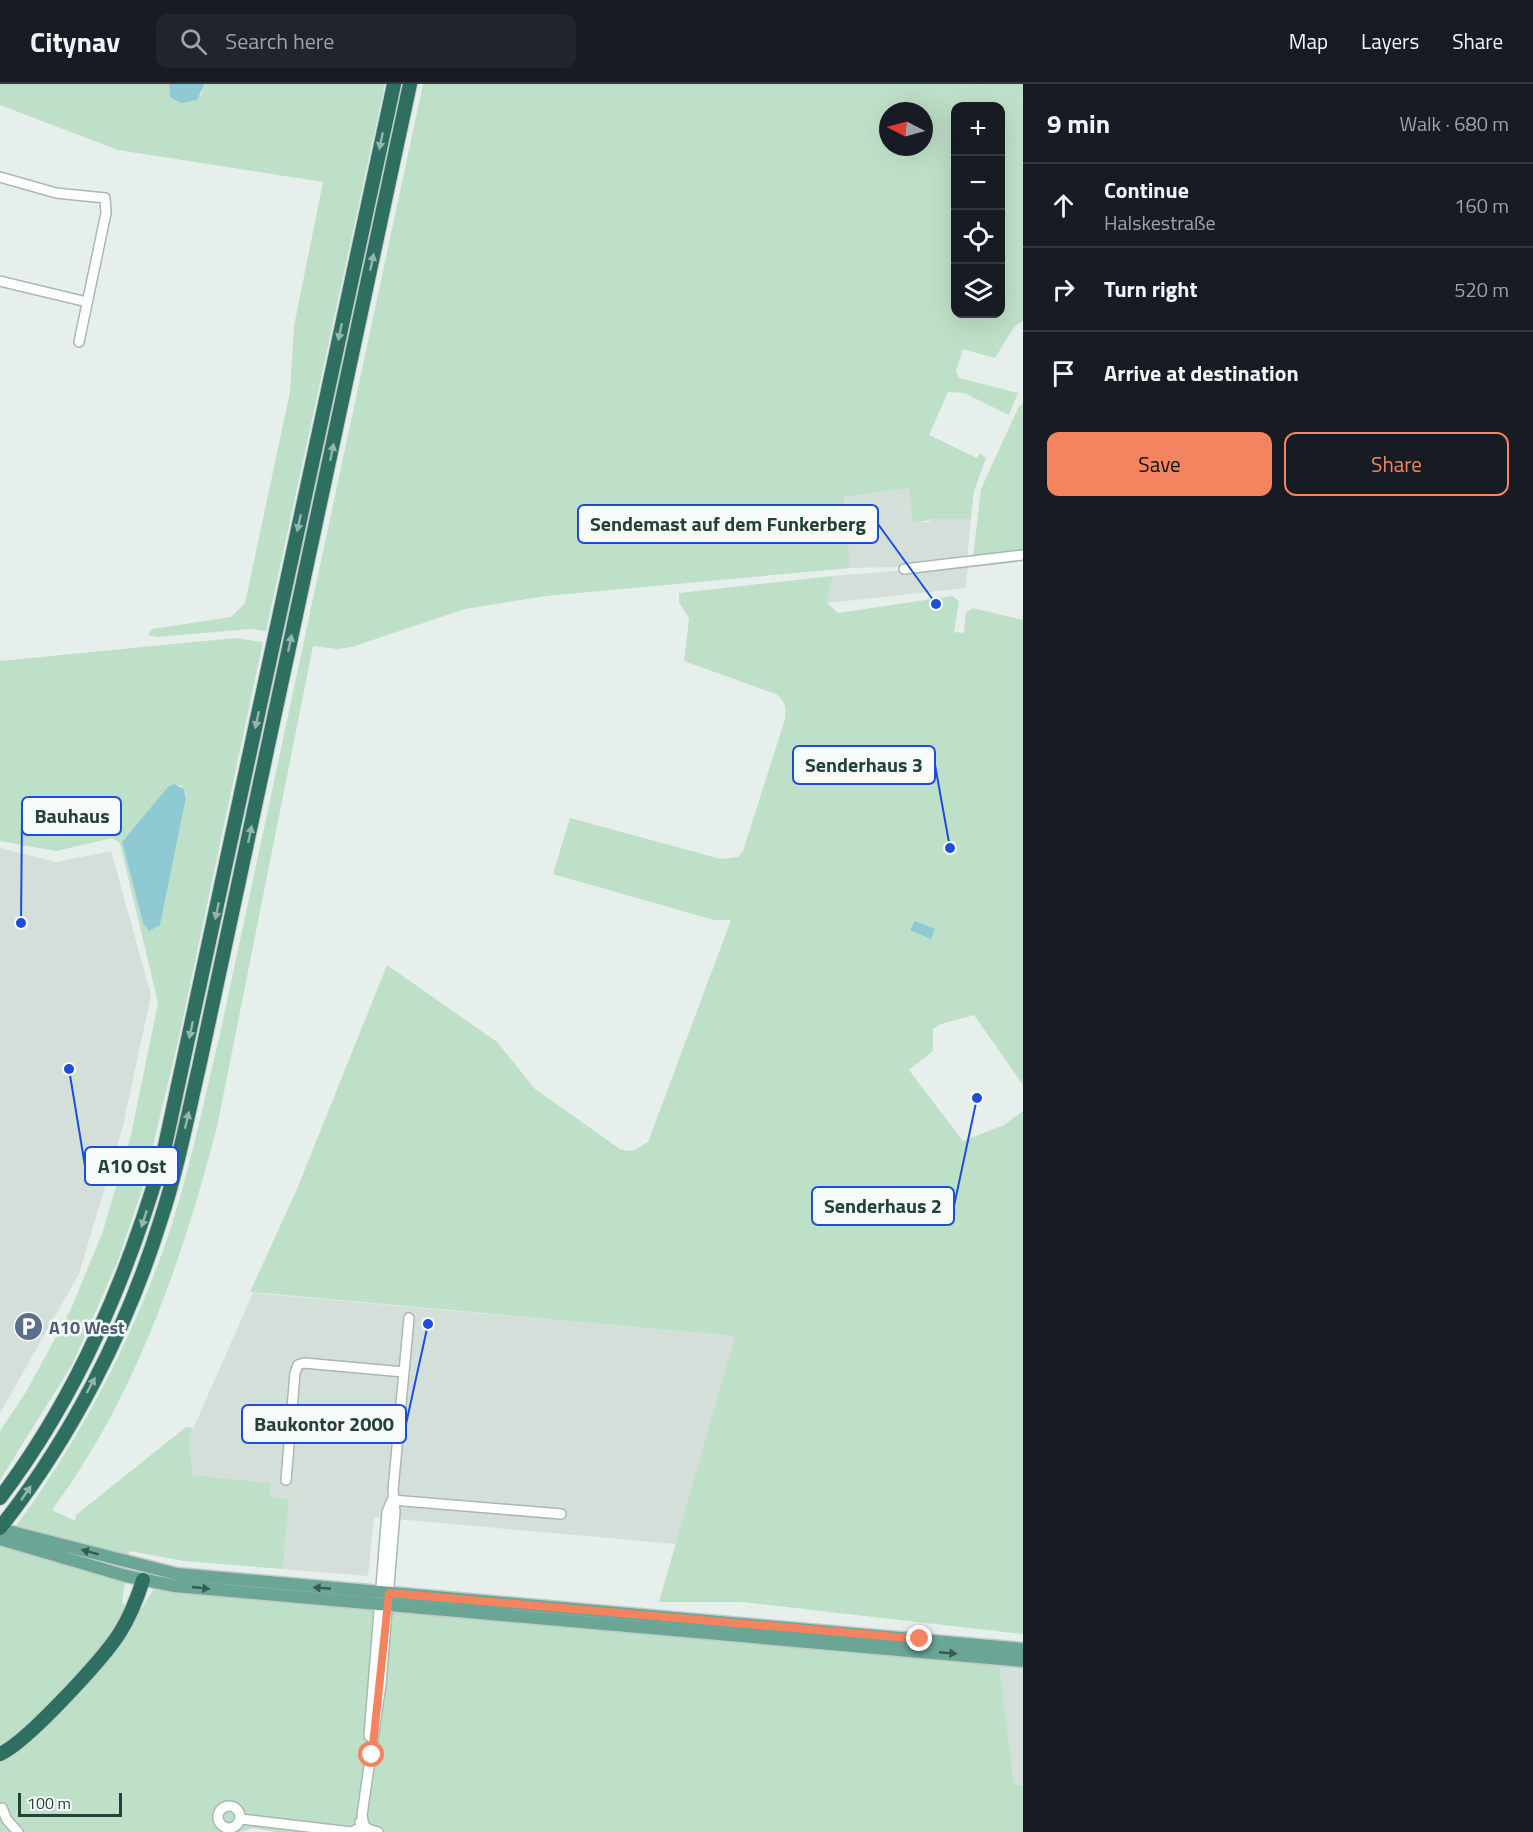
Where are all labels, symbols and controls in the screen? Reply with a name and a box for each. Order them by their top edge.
search box [156,14,576,68]
text: Citynav [30,20,120,63]
text: Search here [225,24,334,58]
icon: search [177,25,210,58]
text: Map [1289,25,1328,57]
text: Layers [1361,25,1419,57]
text: Share [1452,25,1503,57]
north arrow [879,102,933,156]
map controls [951,102,1005,318]
button: + [951,102,1005,156]
text: 9 min [1047,104,1110,143]
text: Walk · 680 m [1400,108,1509,139]
one-way arrow [376,132,386,150]
button: − [951,156,1005,210]
text: Continue [1104,173,1189,207]
icon: ahead [1047,189,1080,222]
text: 160 m [1454,190,1509,221]
text: Halskestraße [1104,207,1216,238]
button: locate [951,210,1005,264]
one-way arrow [368,252,377,271]
button: layers [951,264,1005,318]
text: Turn right [1104,272,1198,306]
icon: right [1047,273,1080,306]
text: 520 m [1454,274,1509,305]
one-way arrow [335,323,344,342]
text: Arrive at destination [1104,356,1299,390]
icon: arrive [1047,357,1080,390]
button: Save [1047,432,1272,496]
button: Share [1284,432,1509,496]
one-way arrow [327,443,337,462]
callout: Sendemast auf dem Funkerberg [578,505,878,543]
text: Sendemast auf dem Funkerberg [590,508,866,539]
one-way arrow [294,514,303,533]
one-way arrow [286,633,295,652]
one-way arrow [252,711,262,729]
callout: Senderhaus 3 [793,746,935,784]
text: Senderhaus 3 [805,749,923,780]
callout: Bauhaus [22,797,121,835]
text: Bauhaus [34,800,110,831]
one-way arrow [246,824,255,843]
one-way arrow [211,901,221,920]
one-way arrow [186,1021,195,1040]
one-way arrow [183,1111,193,1129]
callout: A10 Ost [85,1147,178,1185]
text: A10 Ost [98,1150,166,1181]
callout: Senderhaus 2 [812,1187,954,1225]
text: Senderhaus 2 [824,1190,942,1221]
one-way arrow [139,1210,148,1228]
parking icon: A10 West [12,1311,44,1343]
place label: A10 West [49,1314,125,1341]
one-way arrow [86,1376,96,1393]
callout: Baukontor 2000 [242,1405,406,1443]
text: Baukontor 2000 [254,1408,394,1439]
one-way arrow [20,1485,32,1501]
one-way arrow [81,1547,99,1556]
one-way arrow [191,1583,210,1593]
one-way arrow [312,1583,331,1593]
route end [906,1625,932,1651]
one-way arrow [939,1648,958,1658]
route start [358,1741,384,1767]
scale bar [18,1790,122,1818]
text: 100 m [27,1791,71,1815]

